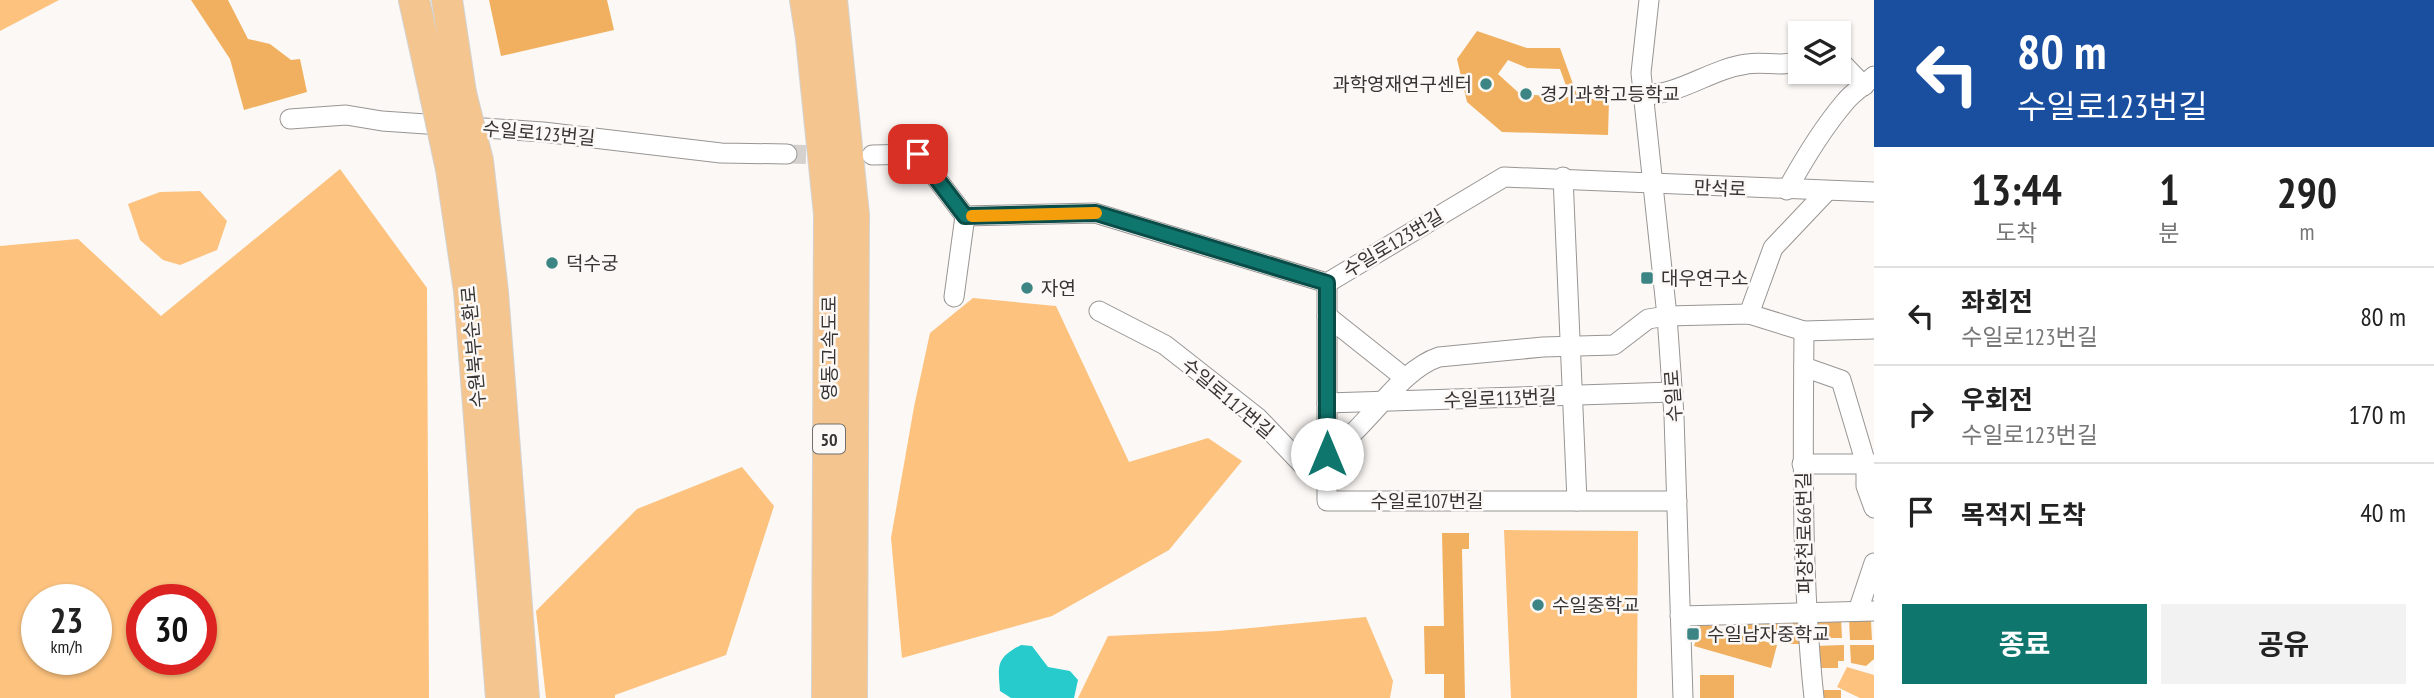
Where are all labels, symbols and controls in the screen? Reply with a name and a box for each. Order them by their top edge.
text: 80 m [2017,19,2106,83]
map controls [1788,21,1851,84]
button: layers [1788,21,1851,84]
icon: left [1902,28,1993,119]
place label: 과학영재연구센터 [1332,72,1472,96]
marker: 과학영재연구센터 [1478,76,1494,92]
place label: 경기과학고등학교 [1540,82,1680,106]
text: 수일로123번길 [2017,85,2207,127]
marker: 경기과학고등학교 [1518,86,1534,102]
street label: 수일로123번길 [482,116,596,150]
pin [888,124,948,184]
icon: arrive [899,135,937,173]
text: 13:44 [1971,162,2062,217]
text: 1 [2159,162,2179,217]
text: 290 [2277,165,2337,220]
street label: 만석로 [1693,175,1747,201]
street label: 수일로123번길 [1338,204,1448,282]
text: m [2299,217,2314,246]
text: 도착 [1995,218,2038,247]
text: 분 [2159,218,2180,247]
place label: 덕수궁 [566,251,618,275]
marker: 덕수궁 [544,255,560,271]
place label: 대우연구소 [1661,266,1748,290]
marker: 대우연구소 [1639,270,1655,286]
place label: 자연 [1041,276,1076,300]
marker: 자연 [1019,280,1035,296]
street label: 수원북부순환로 [456,285,490,409]
text: 좌회전 [1961,285,2033,318]
street label: 영동고속도로 [817,296,841,400]
icon: left [1902,297,1940,335]
text: 80 m [2360,300,2406,333]
text: 수일로123번길 [1961,322,2098,351]
street label: 수일로117번길 [1177,352,1279,444]
street label: 수일로 [1659,369,1687,423]
text: 우회전 [1961,383,2033,416]
street label: 수일로113번길 [1443,384,1557,412]
icon: right [1902,395,1940,433]
text: 170 m [2348,398,2406,431]
position arrow [1290,417,1364,491]
text: 수일로123번길 [1961,420,2098,449]
road number: 50 [813,424,845,454]
street label: 파장천로66번길 [1791,472,1817,594]
street label: 수일로107번길 [1370,489,1484,513]
icon: arrive [1902,493,1940,531]
text: 40 m [2360,496,2406,529]
text: 목적지 도착 [1961,498,2086,531]
speed limit sign: 30 [126,584,217,675]
place label: 수일중학교 [1552,593,1639,617]
text: 23 [50,597,83,643]
marker: 수일중학교 [1530,597,1546,613]
button: 종료 [1902,604,2147,684]
button: 공유 [2161,604,2406,684]
place label: 수일남자중학교 [1707,622,1829,646]
marker: 수일남자중학교 [1685,626,1701,642]
text: km/h [51,635,82,658]

